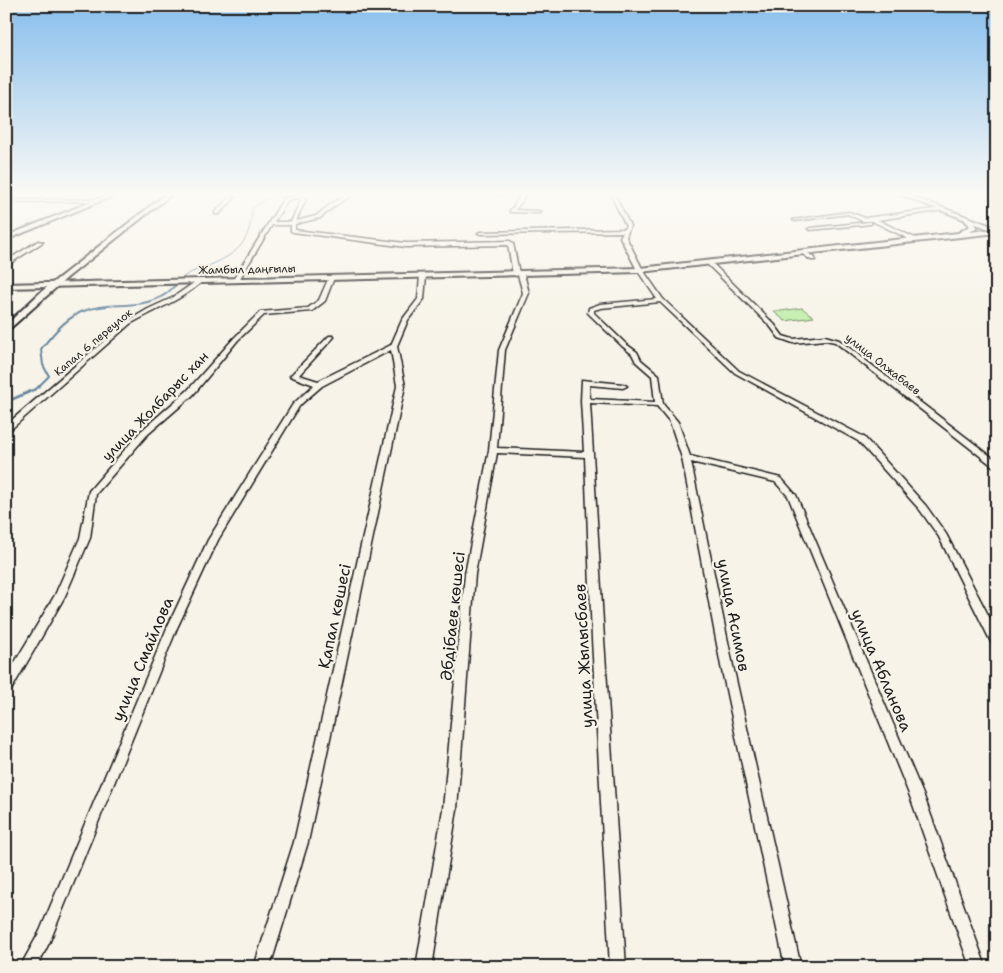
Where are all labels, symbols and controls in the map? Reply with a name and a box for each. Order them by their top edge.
street label: Жамбыл даңғылы [198,261,296,278]
street label: Капал 6 переулок [51,305,136,380]
street label: улица Олжабаев [842,330,923,399]
street label: улица Жолбарыс хан [98,347,212,465]
street label: Әбдібаев көшесі [435,550,470,682]
street label: улица Асимов [712,557,755,673]
street label: Қапал көшесі [313,562,356,671]
street label: улица Жылысбаев [569,583,598,729]
street label: улица Смайлова [107,594,178,725]
street label: улица Абланова [846,606,917,735]

